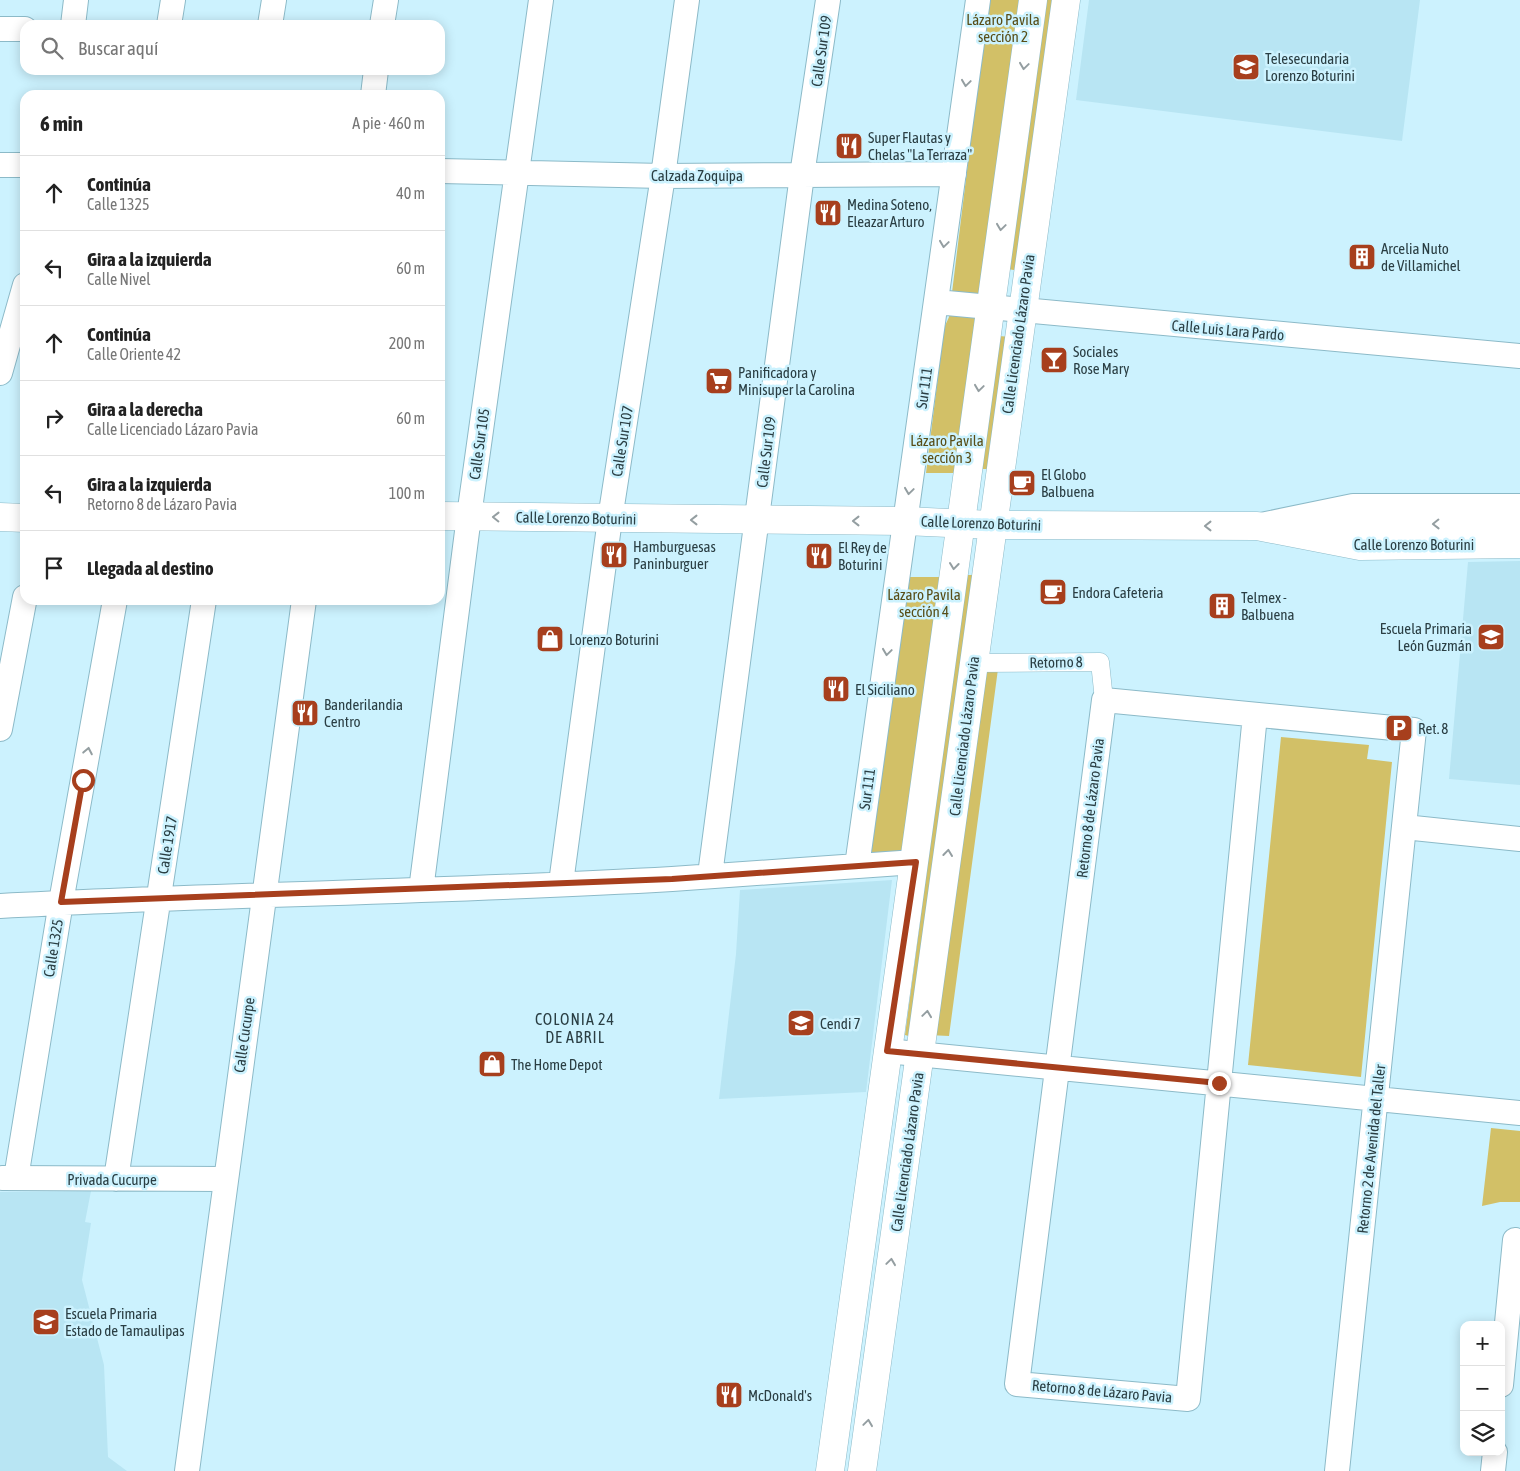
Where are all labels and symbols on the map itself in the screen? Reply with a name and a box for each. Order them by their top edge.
park label: Lázaro Pavila sección 2 [966,11,1040,45]
street label: Calle Sur 109 [808,14,834,88]
place label: Telesecundaria Lorenzo Boturini [1265,50,1355,84]
school or university icon: Telesecundaria Lorenzo Boturini [1231,52,1261,82]
one-way arrow [1019,62,1030,70]
one-way arrow [962,79,972,87]
place label: Super Flautas y Chelas "La Terraza" [868,129,972,163]
restaurant icon: Super Flautas y Chelas "La Terraza" [834,131,864,161]
street label: Calzada Zoquipa [651,167,743,184]
place label: Medina Soteno, Eleazar Arturo [847,196,932,230]
restaurant icon: Medina Soteno, Eleazar Arturo [813,198,843,228]
one-way arrow [997,222,1007,231]
one-way arrow [939,240,950,248]
place label: Arcelia Nuto de Villamichel [1381,240,1461,274]
building icon: Arcelia Nuto de Villamichel [1347,242,1377,272]
street label: Calle Licenciado Lázaro Pavia [998,253,1038,415]
street label: Calle Luis Lara Pardo [1171,317,1285,343]
place label: Sociales Rose Mary [1073,343,1129,377]
bar icon: Sociales Rose Mary [1039,345,1069,375]
place label: Panificadora y Minisuper la Carolina [738,364,855,398]
supermarket icon: Panificadora y Minisuper la Carolina [704,366,734,396]
street label: Sur 111 [913,366,935,410]
one-way arrow [974,384,985,392]
street label: Calle Sur 107 [608,404,636,478]
street label: Calle Sur 105 [466,407,492,481]
street label: Calle Sur 109 [753,415,779,489]
park label: Lázaro Pavila sección 3 [910,432,984,466]
place label: El Globo Balbuena [1041,466,1095,500]
cafe icon: El Globo Balbuena [1007,468,1037,498]
one-way arrow [904,488,915,496]
street label: Calle Lorenzo Boturini [516,508,636,528]
one-way arrow [492,511,500,522]
street label: Calle Lorenzo Boturini [921,512,1041,534]
one-way arrow [690,515,698,525]
one-way arrow [852,516,860,526]
one-way arrow [1432,519,1440,529]
one-way arrow [1204,521,1212,531]
street label: Calle Lorenzo Boturini [1354,536,1474,553]
place label: Hamburguesas Paninburguer [633,538,716,572]
place label: El Rey de Boturini [838,539,887,573]
restaurant icon: Hamburguesas Paninburguer [599,540,629,570]
restaurant icon: El Rey de Boturini [804,541,834,571]
one-way arrow [950,562,960,570]
cafe icon: Endora Cafeteria [1038,577,1068,607]
place label: Endora Cafeteria [1072,584,1164,601]
park label: Lázaro Pavila sección 4 [887,586,961,620]
place label: Telmex - Balbuena [1241,589,1295,623]
building icon: Telmex - Balbuena [1207,591,1237,621]
place label: Escuela Primaria León Guzmán [1380,620,1472,654]
school or university icon: Escuela Primaria León Guzmán [1476,622,1506,652]
shop icon: Lorenzo Boturini [535,624,565,654]
place label: Lorenzo Boturini [569,631,659,648]
one-way arrow [882,648,892,657]
street label: Retorno 8 [1029,653,1083,671]
street label: Calle Licenciado Lázaro Pavia [946,655,982,817]
restaurant icon: El Siciliano [821,674,851,704]
place label: El Siciliano [855,681,915,698]
place label: Banderilandia Centro [324,696,403,730]
restaurant icon: Banderilandia Centro [290,698,320,728]
parking icon: Ret. 8 [1384,713,1414,743]
place label: Ret. 8 [1418,720,1448,737]
street label: Retorno 8 de Lázaro Pavia [1073,737,1107,879]
one-way arrow [82,747,93,756]
street label: Sur 111 [856,767,878,811]
route start [72,769,95,792]
street label: Calle 1917 [154,815,180,875]
one-way arrow [943,849,953,858]
street label: Calle 1325 [40,918,66,978]
street label: Calle Cucurpe [230,996,258,1074]
school or university icon: Cendi 7 [786,1008,816,1038]
district label: COLONIA 24 DE ABRIL [535,1010,615,1046]
one-way arrow [921,1010,931,1019]
place label: Cendi 7 [820,1015,861,1032]
shop icon: The Home Depot [477,1049,507,1079]
place label: The Home Depot [511,1056,603,1073]
street label: Retorno 2 de Avenida del Taller [1354,1063,1388,1234]
street label: Calle Licenciado Lázaro Pavia [887,1071,927,1233]
route end [1208,1072,1231,1095]
street label: Privada Cucurpe [67,1171,157,1188]
one-way arrow [886,1258,896,1266]
place label: Escuela Primaria Estado de Tamaulipas [65,1305,185,1339]
school or university icon: Escuela Primaria Estado de Tamaulipas [31,1307,61,1337]
street label: Retorno 8 de Lázaro Pavia [1031,1376,1173,1406]
restaurant icon: McDonald's [714,1380,744,1410]
place label: McDonald's [748,1387,812,1404]
one-way arrow [863,1418,873,1427]

